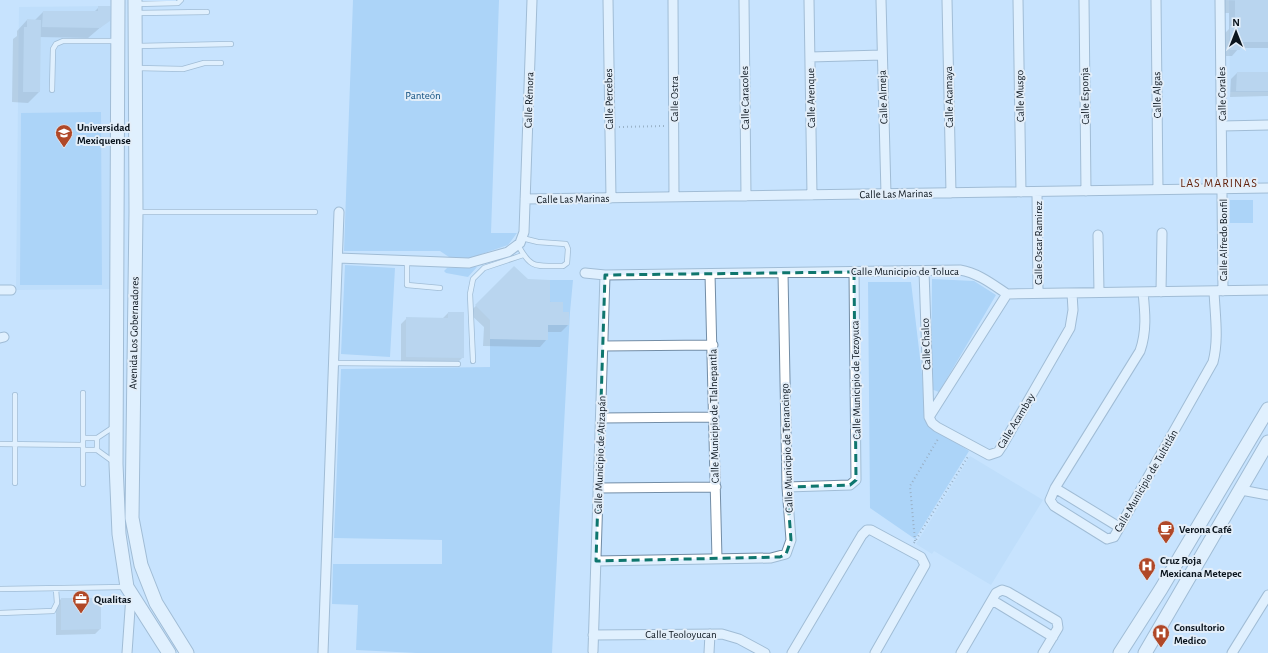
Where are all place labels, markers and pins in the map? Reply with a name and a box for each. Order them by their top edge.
place label: Universidad Mexiquense [77,122,131,146]
school or university icon: Universidad Mexiquense [54,123,74,148]
cafe icon: Verona Café [1156,519,1176,544]
place label: Verona Café [1179,524,1232,535]
place label: Cruz Roja Mexicana Metepec [1160,555,1242,579]
hospital icon: Cruz Roja Mexicana Metepec [1137,556,1157,581]
office icon: Qualitas [71,589,91,614]
place label: Qualitas [94,594,131,606]
place label: Consultorio Medico [1174,622,1225,646]
hospital icon: Consultorio Medico [1151,623,1171,648]

